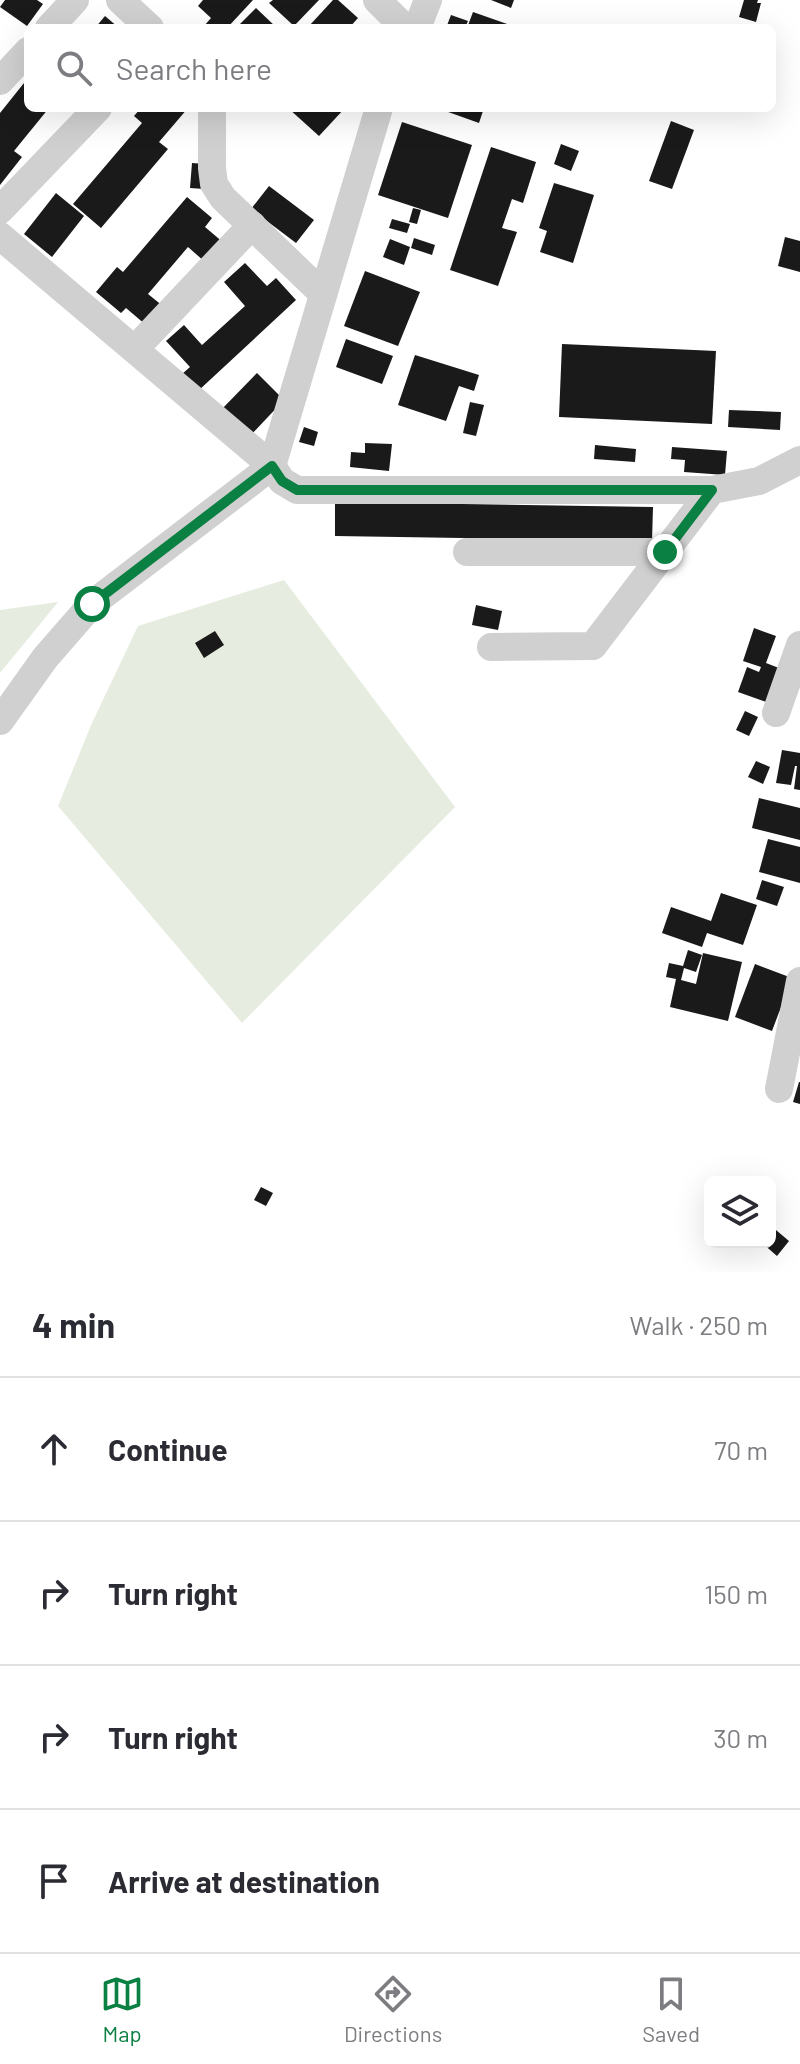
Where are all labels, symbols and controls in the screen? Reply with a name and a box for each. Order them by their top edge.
search box [24,24,776,112]
icon: search [52,46,96,90]
text: Search here [116,50,272,86]
route end [647,534,683,570]
route start [74,586,110,622]
map controls [704,1176,776,1248]
button: layers [704,1176,776,1248]
text: 4 min [32,1304,115,1345]
text: Walk · 250 m [630,1309,768,1340]
icon: ahead [32,1427,76,1471]
text: Continue [108,1431,228,1467]
text: 70 m [714,1434,768,1465]
icon: right [32,1571,76,1615]
text: Turn right [108,1575,238,1611]
text: 150 m [704,1578,768,1609]
icon: right [32,1715,76,1759]
text: Turn right [108,1719,238,1755]
text: 30 m [713,1722,768,1753]
icon: arrive [32,1859,76,1903]
text: Arrive at destination [108,1863,380,1899]
tab: Map [100,1972,144,2046]
tab: Directions [344,1972,442,2046]
tab: Saved [642,1972,700,2046]

